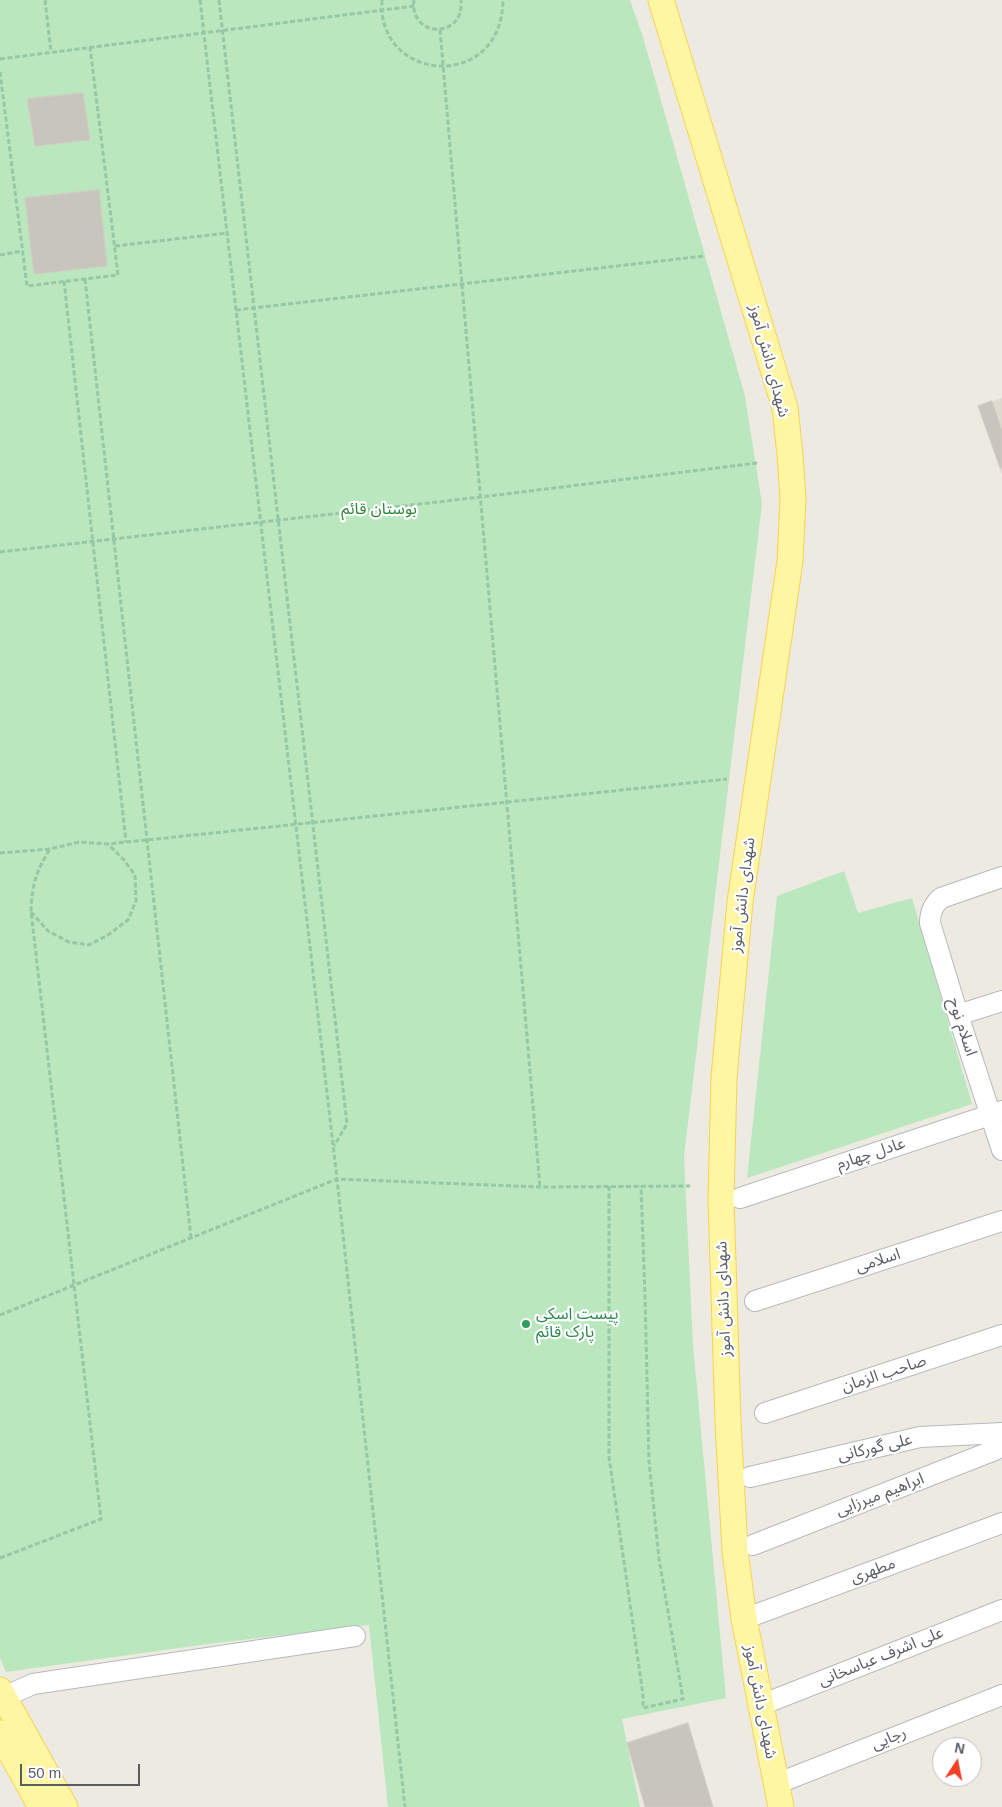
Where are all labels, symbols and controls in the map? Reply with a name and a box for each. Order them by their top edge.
street label: شهدای دانش آموز [745,303,793,419]
park label: بوستان قائم [341,500,417,520]
street label: شهدای دانش آموز [726,836,760,954]
street label: اسلام نوح [944,995,980,1059]
street label: عادل چهارم [834,1134,908,1174]
street label: شهدای دانش آموز [712,1241,736,1357]
street label: اسلامی [853,1245,903,1277]
place label: پیست اسکی پارک قائم [536,1305,619,1343]
marker: پیست اسکی پارک قائم [520,1318,532,1330]
street label: صاحب الزمان [839,1351,929,1397]
street label: علی گورکانی [836,1430,914,1466]
street label: ابراهیم میرزایی [833,1469,927,1521]
street label: مطهری [848,1554,898,1588]
street label: علی اشرف عباسخانی [816,1623,946,1691]
street label: شهدای دانش آموز [740,1643,780,1761]
street label: رجایی [869,1723,909,1755]
north arrow [932,1737,982,1787]
text: N [953,1739,966,1757]
scale bar [22,1754,142,1786]
text: 50 m [28,1764,61,1781]

